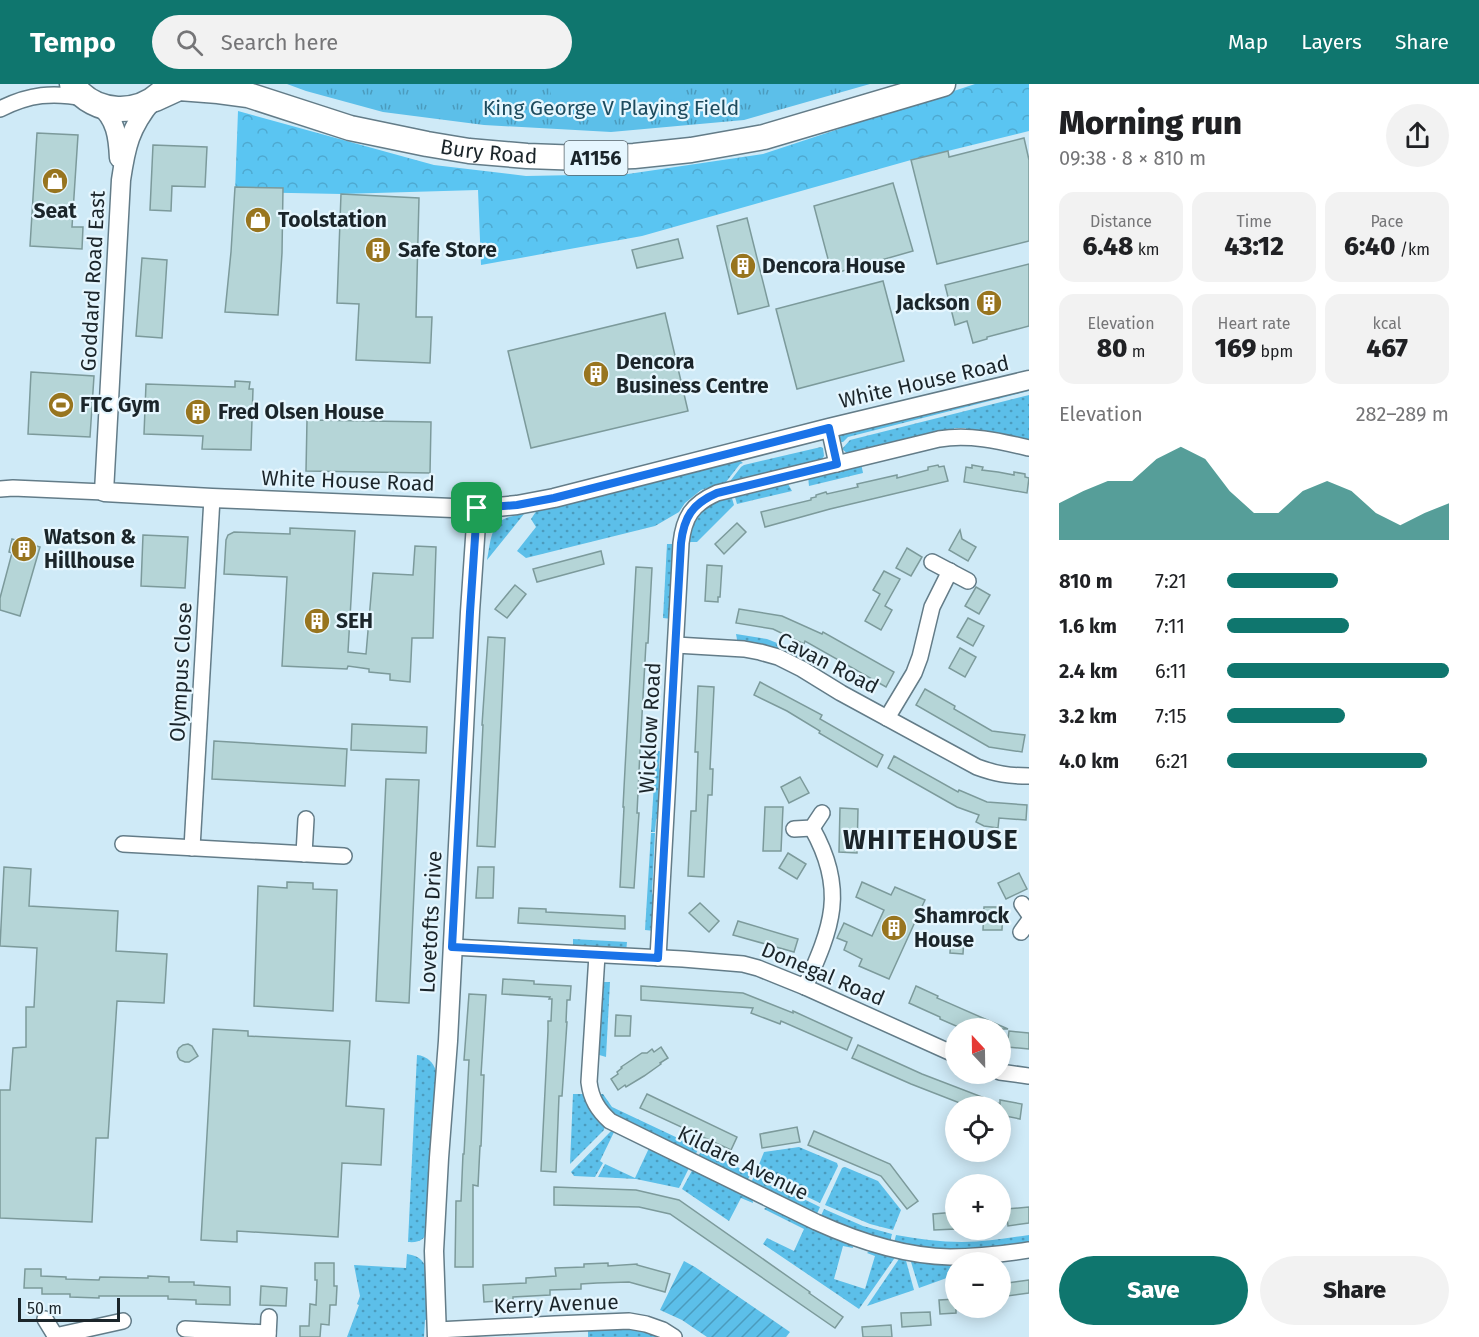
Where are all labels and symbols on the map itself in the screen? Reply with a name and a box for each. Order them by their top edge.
park label: King George V Playing Field [483,95,739,121]
street label: Bury Road [438,133,538,169]
road number: A1156 [564,141,628,175]
shop icon: Seat [40,166,70,196]
street label: Goddard Road East [75,189,111,372]
place label: Seat [33,198,77,224]
shop icon: Toolstation [243,205,273,235]
place label: Toolstation [278,207,387,233]
building icon: Safe Store [363,235,393,265]
place label: Safe Store [398,237,497,263]
building icon: Dencora House [728,251,758,281]
place label: Dencora House [762,253,906,279]
building icon: Jackson [974,288,1004,318]
place label: Jackson [895,290,970,316]
place label: Dencora Business Centre [616,349,769,399]
street label: White House Road [836,350,1012,414]
building icon: Dencora Business Centre [581,359,611,389]
sports icon: FTC Gym [46,390,76,420]
place label: FTC Gym [80,392,160,418]
building icon: Fred Olsen House [183,397,213,427]
place label: Fred Olsen House [218,399,384,425]
street label: White House Road [261,465,435,497]
pin [451,482,502,533]
place label: Watson & Hillhouse [44,524,136,574]
building icon: Watson & Hillhouse [9,534,39,564]
street label: Olympus Close [164,601,198,743]
building icon: SEH [302,606,332,636]
place label: SEH [336,608,373,634]
street label: Cavan Road [773,626,883,700]
street label: Wicklow Road [634,662,666,794]
district label: WHITEHOUSE [843,824,1019,856]
street label: Lovetofts Drive [414,850,448,994]
place label: Shamrock House [914,903,1009,953]
building icon: Shamrock House [879,913,909,943]
street label: Donegal Road [757,936,889,1012]
north arrow [945,1018,1011,1084]
street label: Kildare Avenue [673,1120,813,1206]
street label: Kerry Avenue [493,1289,619,1319]
scale bar [18,1295,120,1322]

